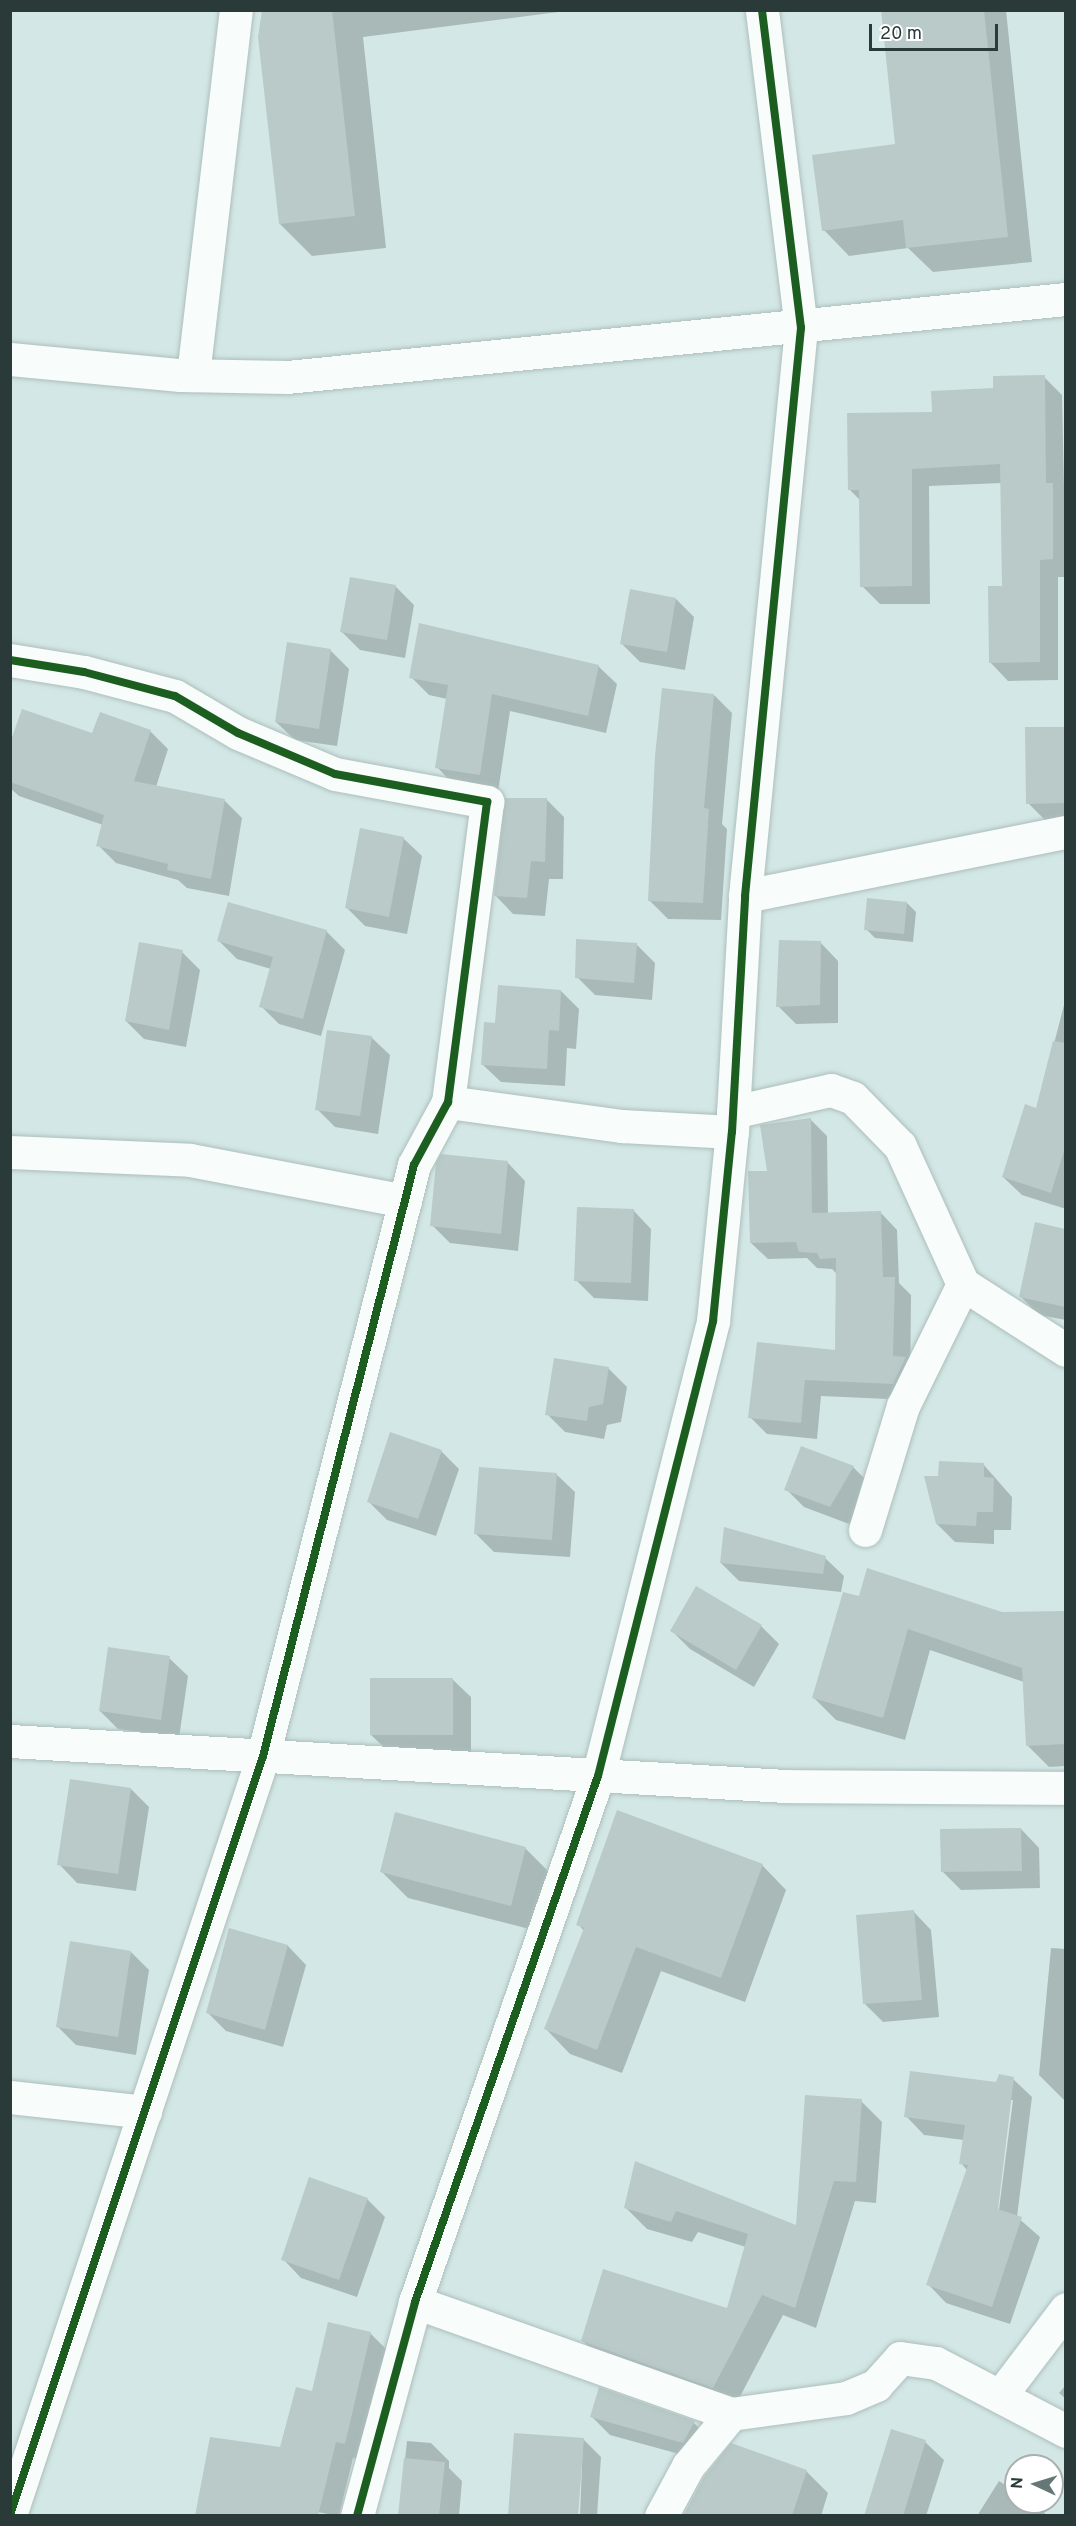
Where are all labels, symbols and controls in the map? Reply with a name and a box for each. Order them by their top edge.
scale bar [872,12,1001,50]
text: 20 m [880,23,922,46]
north arrow [1004,2454,1064,2514]
text: N [1008,2476,1028,2489]

